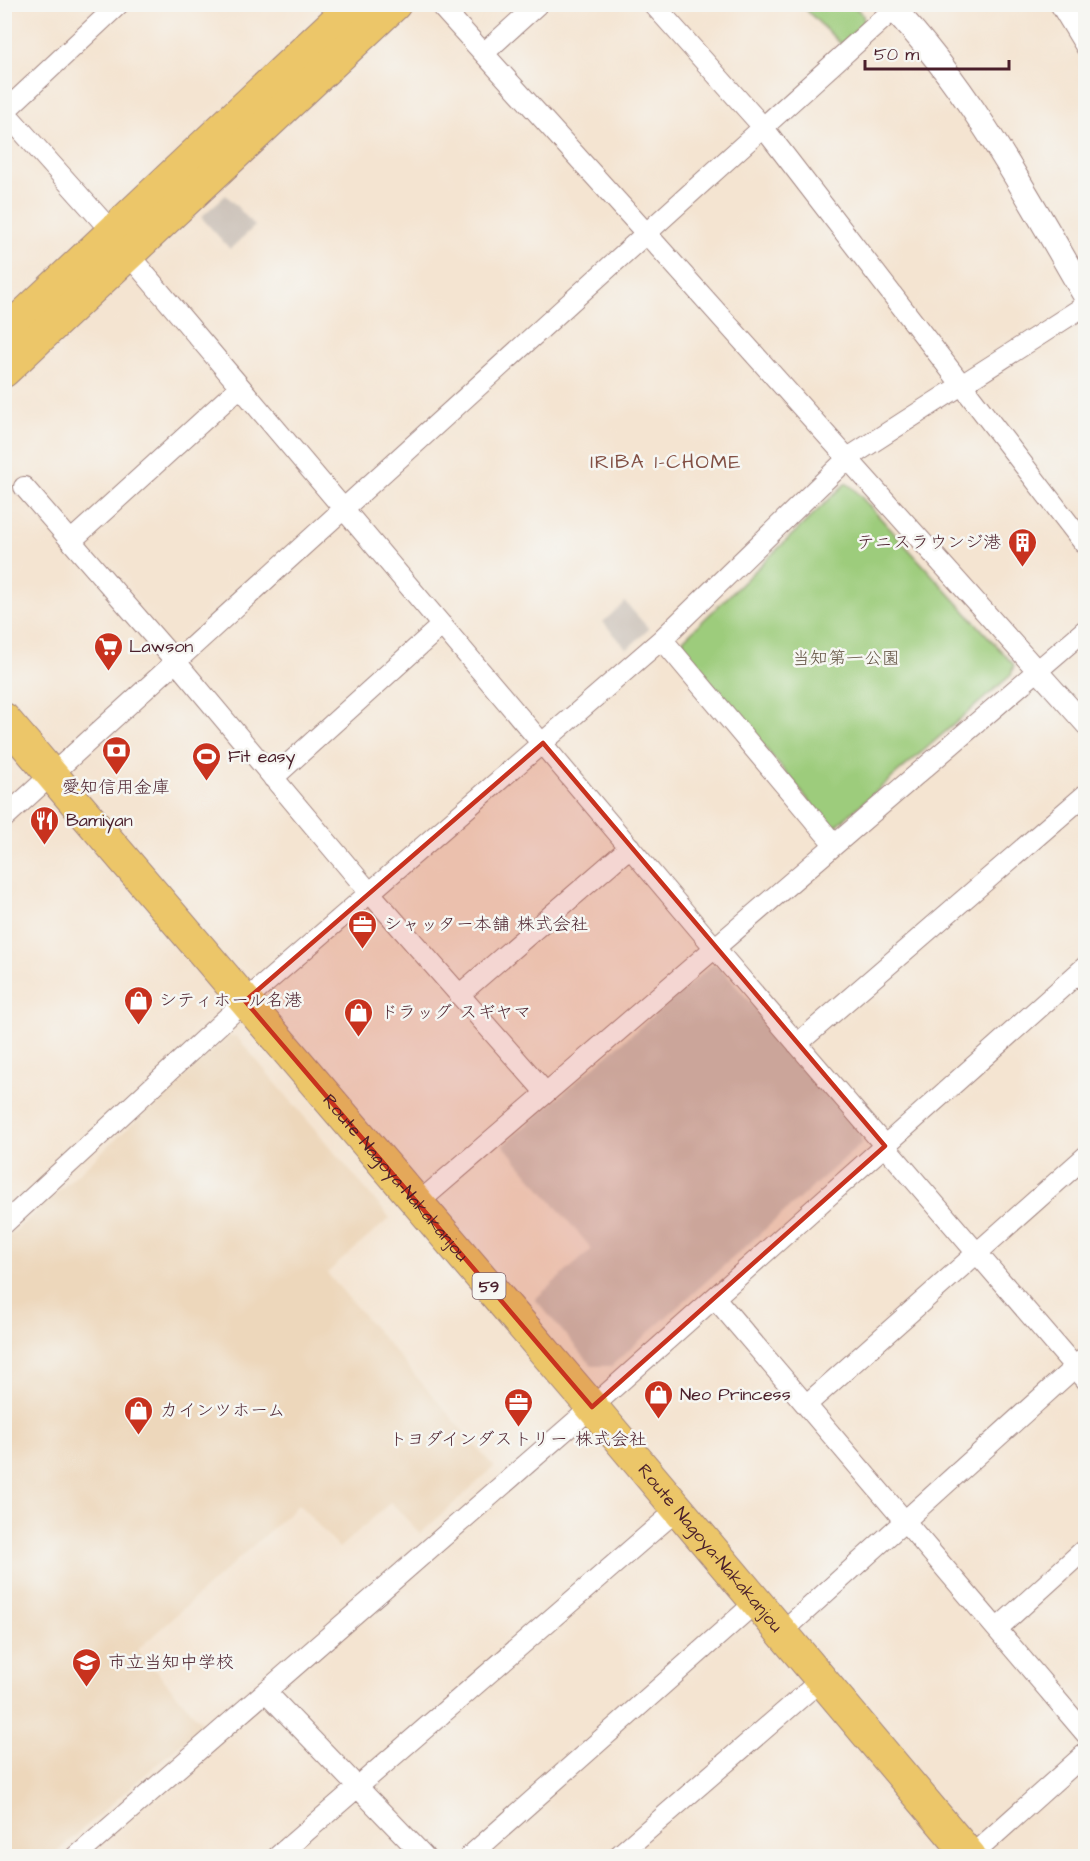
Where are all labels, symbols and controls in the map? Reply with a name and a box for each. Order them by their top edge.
scale bar [865,33,1009,71]
text: 50 m [874,42,919,67]
district label: IRIBA 1-CHOME [590,448,742,476]
building icon: テニスラウンジ港 [1006,526,1038,568]
place label: テニスラウンジ港 [857,530,1001,555]
supermarket icon: Lawson [92,630,124,672]
place label: Lawson [129,634,193,659]
park label: 当知第一公園 [792,646,900,671]
bank icon: 愛知信用金庫 [100,734,132,776]
sports icon: Fit easy [191,740,223,782]
place label: Fit easy [228,744,296,770]
place label: 愛知信用金庫 [62,775,170,800]
restaurant icon: Bamiyan [29,804,61,846]
place label: Bamiyan [66,808,133,834]
office icon: シャッター本舗 株式会社 [347,908,379,950]
place label: シャッター本舗 株式会社 [384,912,589,937]
shop icon: シティホール名港 [122,984,154,1026]
place label: シティホール名港 [159,988,302,1013]
shop icon: ドラッグ スギヤマ [343,996,375,1038]
place label: ドラッグ スギヤマ [380,1000,531,1025]
street label: Route Nagoya-Nakakanjou [317,1089,474,1267]
road number: 59 [472,1273,506,1299]
shop icon: Neo Princess [643,1378,675,1420]
place label: Neo Princess [680,1382,791,1407]
office icon: トヨダインダストリー 株式会社 [502,1386,534,1428]
shop icon: カインツホーム [123,1394,155,1436]
place label: カインツホーム [160,1398,285,1423]
place label: トヨダインダストリー 株式会社 [389,1427,647,1452]
street label: Route Nagoya-Nakakanjou [632,1458,788,1638]
school or university icon: 市立当知中学校 [71,1646,103,1688]
place label: 市立当知中学校 [108,1650,234,1675]

